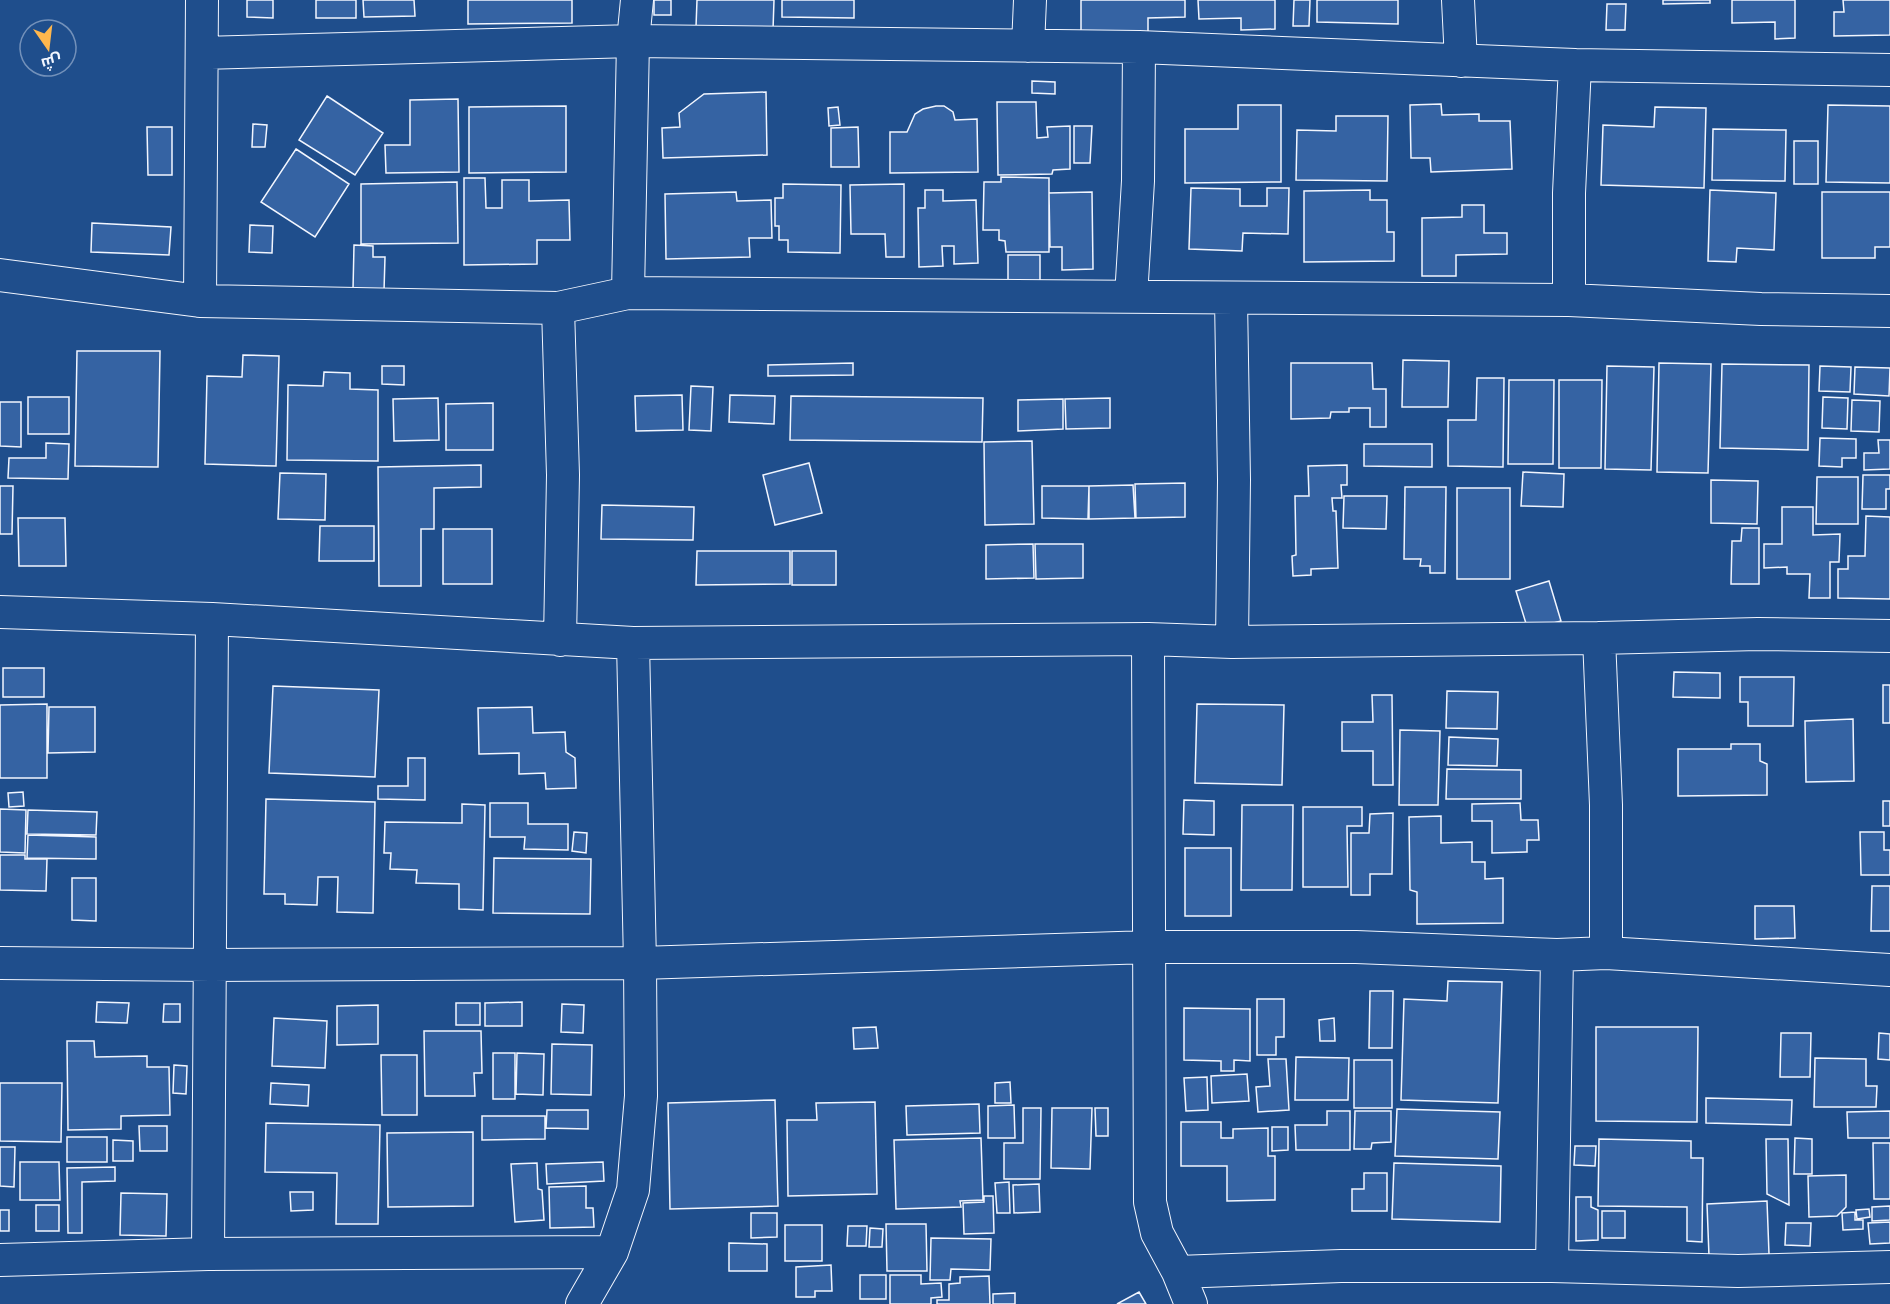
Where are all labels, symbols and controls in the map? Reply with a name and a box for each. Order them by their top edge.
north arrow [18,18,78,78]
text: ش [39,49,64,76]

